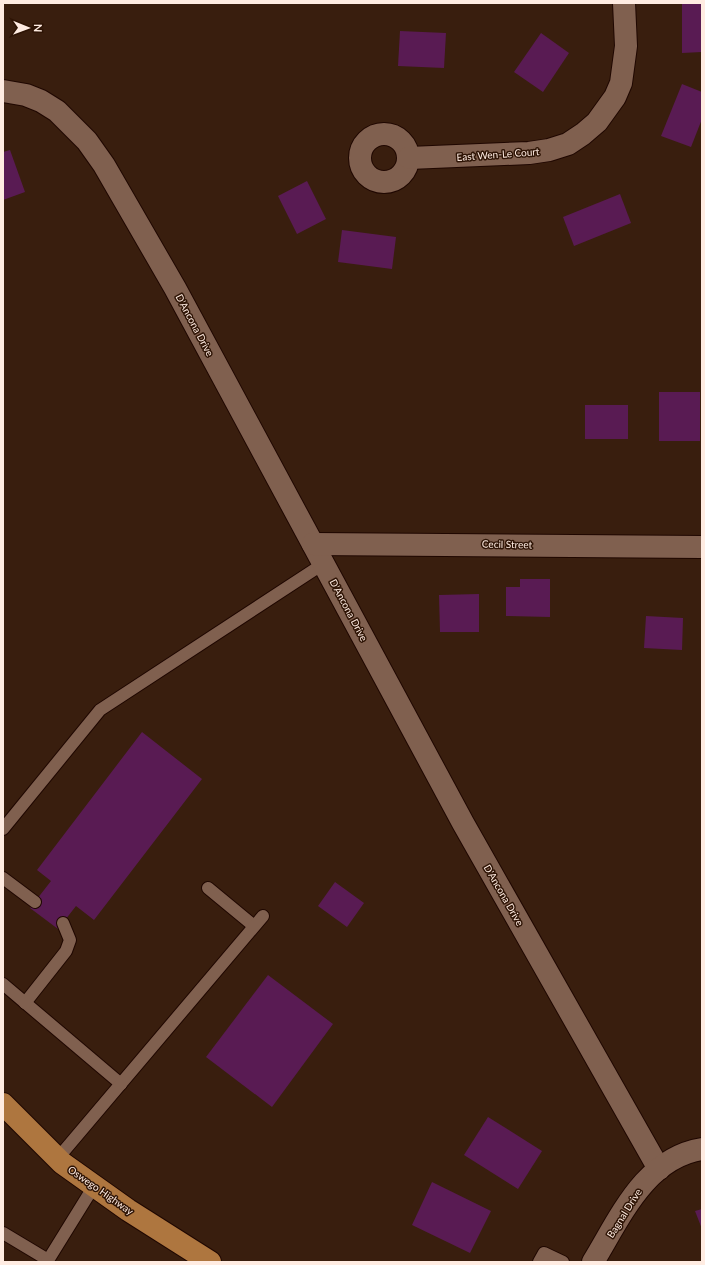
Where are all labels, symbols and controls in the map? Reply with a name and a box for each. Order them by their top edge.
north arrow [8,8,48,48]
text: N [32,24,45,33]
street label: East Wen-Le Court [456,145,540,163]
street label: D'Ancona Drive [174,292,216,358]
street label: Cecil Street [482,538,533,550]
street label: D'Ancona Drive [328,577,370,643]
street label: D'Ancona Drive [482,862,526,928]
street label: Oswego Highway [66,1163,137,1218]
street label: Bagnal Drive [604,1186,644,1240]

